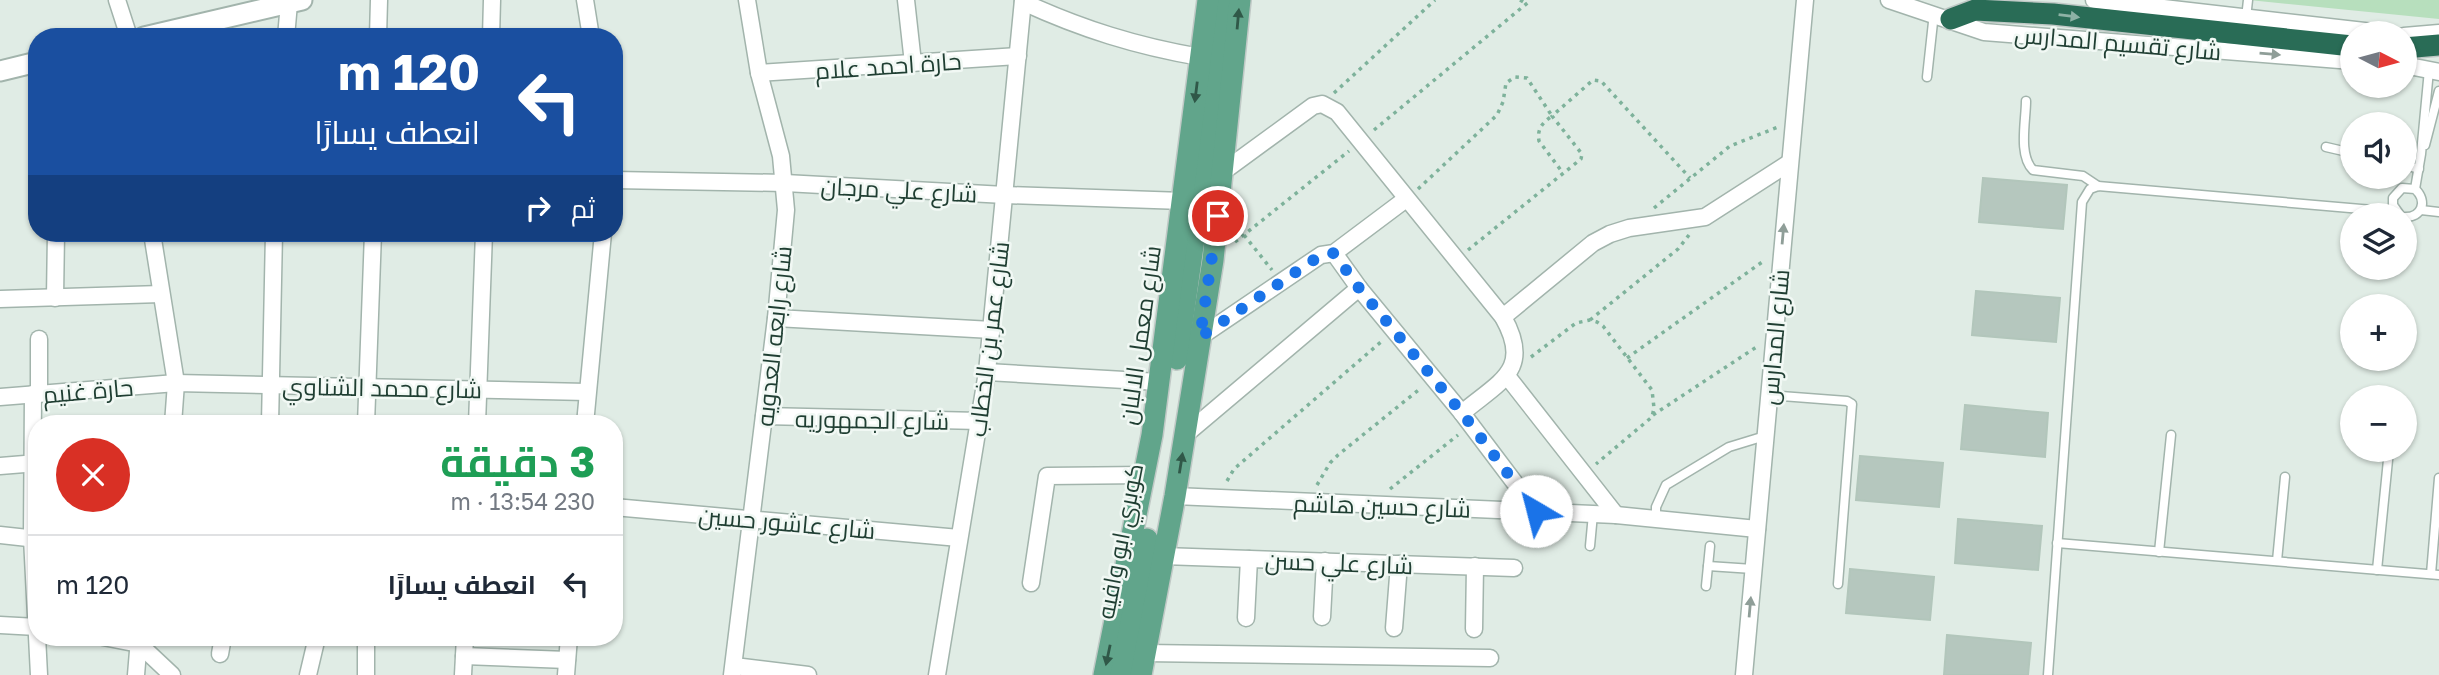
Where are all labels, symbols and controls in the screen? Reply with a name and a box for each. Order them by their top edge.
one-way arrow [1233,8,1244,30]
one-way arrow [2058,10,2080,21]
street label: شارع تقسيم المدارس [2013,19,2223,68]
north arrow [2340,21,2417,98]
map controls [2340,21,2417,462]
text: 120 m [338,42,480,101]
street label: حارة احمد علام [814,45,962,88]
one-way arrow [2259,49,2281,60]
icon: left [504,56,595,147]
one-way arrow [1190,81,1201,103]
button: sound [2340,112,2417,189]
text: انعطف يسارًا [314,113,480,151]
street label: شارع علي مرجان [820,170,978,214]
pin [1188,186,1248,246]
icon: right [519,189,557,227]
text: ثم [571,193,595,224]
icon: arrive [1199,197,1237,235]
button: layers [2340,203,2417,280]
one-way arrow [1777,223,1788,245]
street label: شارع عمر بن الخطاب [962,240,1017,439]
street label: شارع معمل الالبان [1112,243,1169,427]
street label: شارع رابعه العدويه [749,244,800,428]
street label: شارع المدارس [1754,268,1797,406]
button: + [2340,294,2417,371]
street label: شارع محمد الشناوي [282,371,482,408]
street label: حارة غنيم [41,372,135,411]
button: − [2340,385,2417,462]
street label: شارع الجمهوريه [794,403,949,438]
text: 3 دقيقة [440,436,595,486]
button: close [56,438,130,512]
one-way arrow [1176,452,1187,474]
street label: كوبري ابو وافيه [1090,461,1153,622]
position arrow [1499,474,1573,548]
text: 230 m · 13:54 [451,487,595,515]
street label: شارع حسين هاشم [1292,487,1472,526]
street label: شارع عاشور حسين [697,500,877,547]
street label: شارع علي حسن [1264,545,1414,585]
icon: left [557,565,595,603]
text: 120 m [56,569,129,600]
text: انعطف يسارًا [388,569,536,600]
one-way arrow [1745,596,1756,618]
one-way arrow [1102,644,1113,666]

